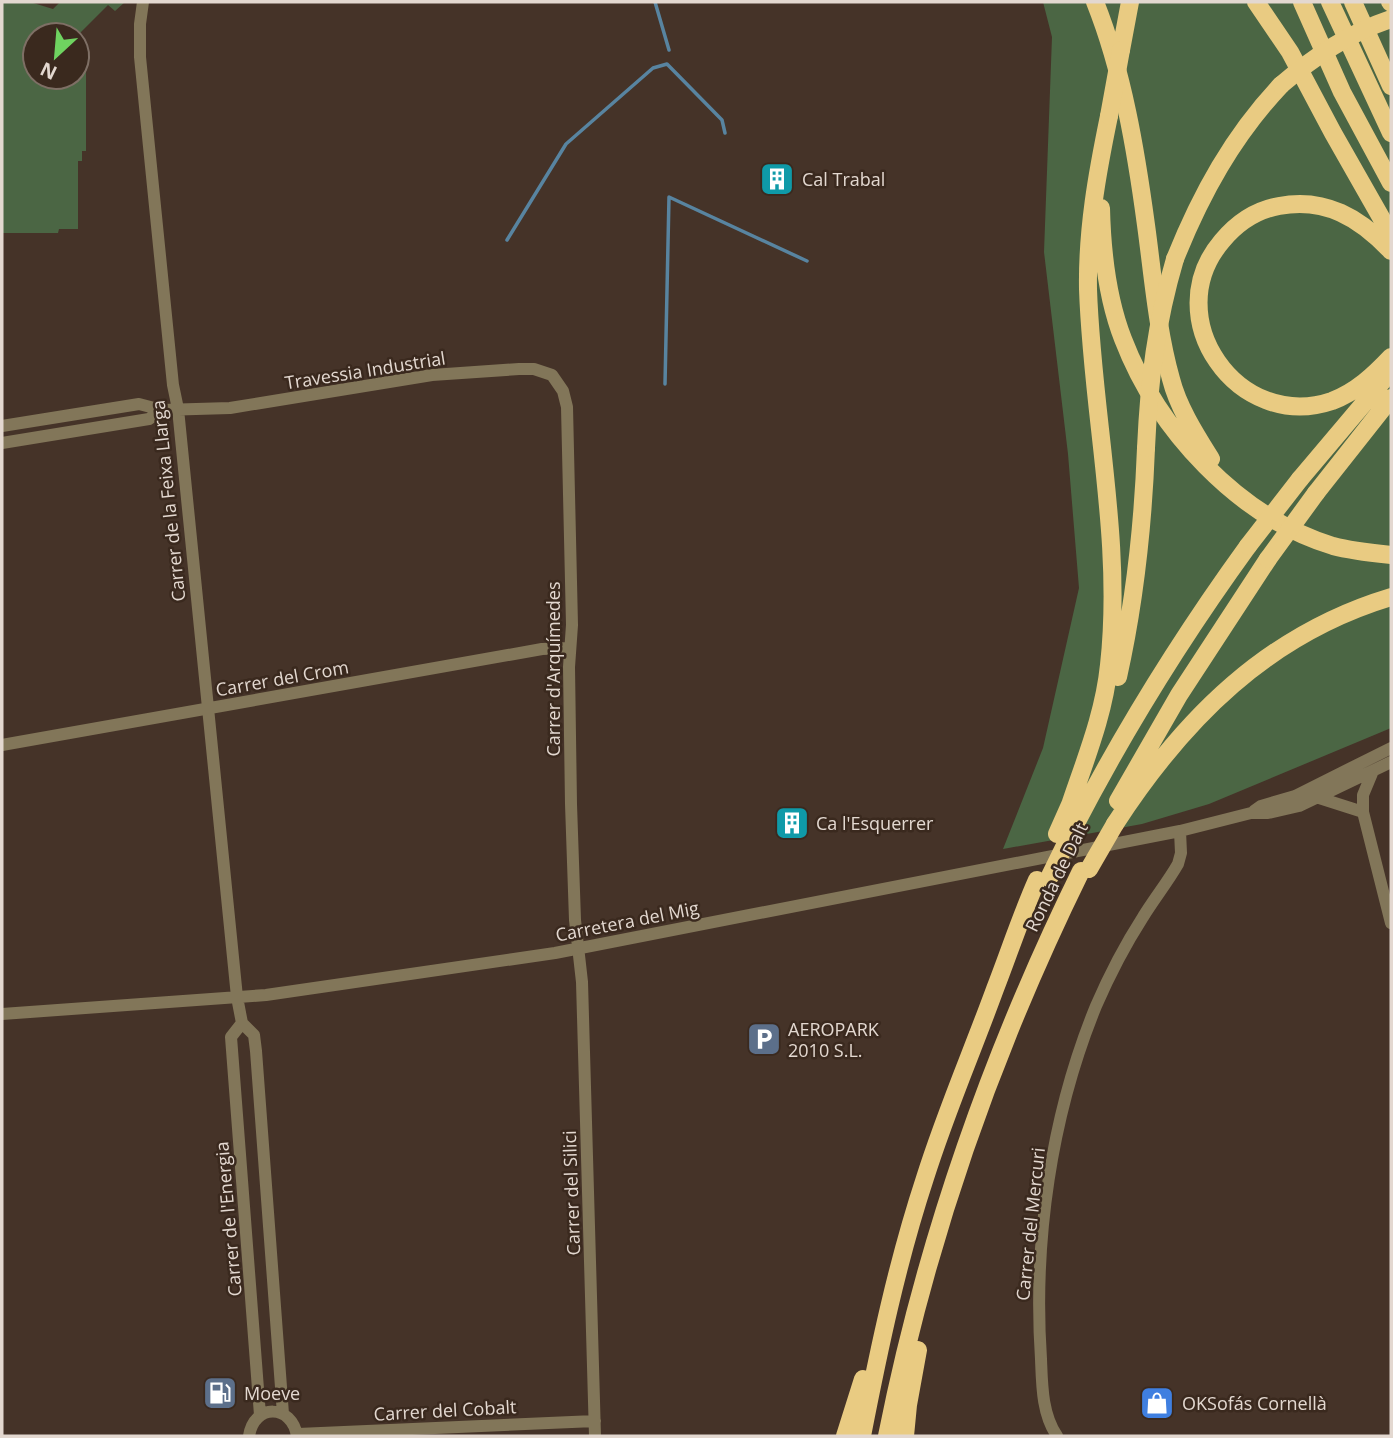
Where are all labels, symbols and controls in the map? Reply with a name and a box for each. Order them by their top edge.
north arrow [21,21,91,91]
text: N [36,56,61,86]
building icon: Cal Trabal [758,160,796,198]
place label: Cal Trabal [802,167,885,191]
street label: Travessia Industrial [283,345,447,395]
street label: Carrer de la Feixa Llarga [145,399,191,603]
street label: Carrer d'Arquímedes [541,582,565,756]
street label: Carrer del Crom [214,654,350,702]
building icon: Ca l'Esquerrer [773,804,811,842]
place label: Ca l'Esquerrer [816,811,934,835]
street label: Ronda de Dalt [1019,818,1093,936]
street label: Carretera del Mig [553,895,701,947]
place label: AEROPARK 2010 S.L. [788,1017,880,1062]
parking icon: AEROPARK 2010 S.L. [745,1020,783,1058]
street label: Carrer del Silici [557,1130,585,1256]
street label: Carrer de l'Energia [209,1141,247,1297]
street label: Carrer del Mercuri [1010,1146,1050,1302]
fuel station icon: Moeve [201,1374,239,1412]
place label: Moeve [244,1381,300,1405]
shop icon: OKSofás Cornellà [1138,1384,1176,1422]
place label: OKSofás Cornellà [1182,1391,1327,1415]
street label: Carrer del Cobalt [373,1394,517,1426]

